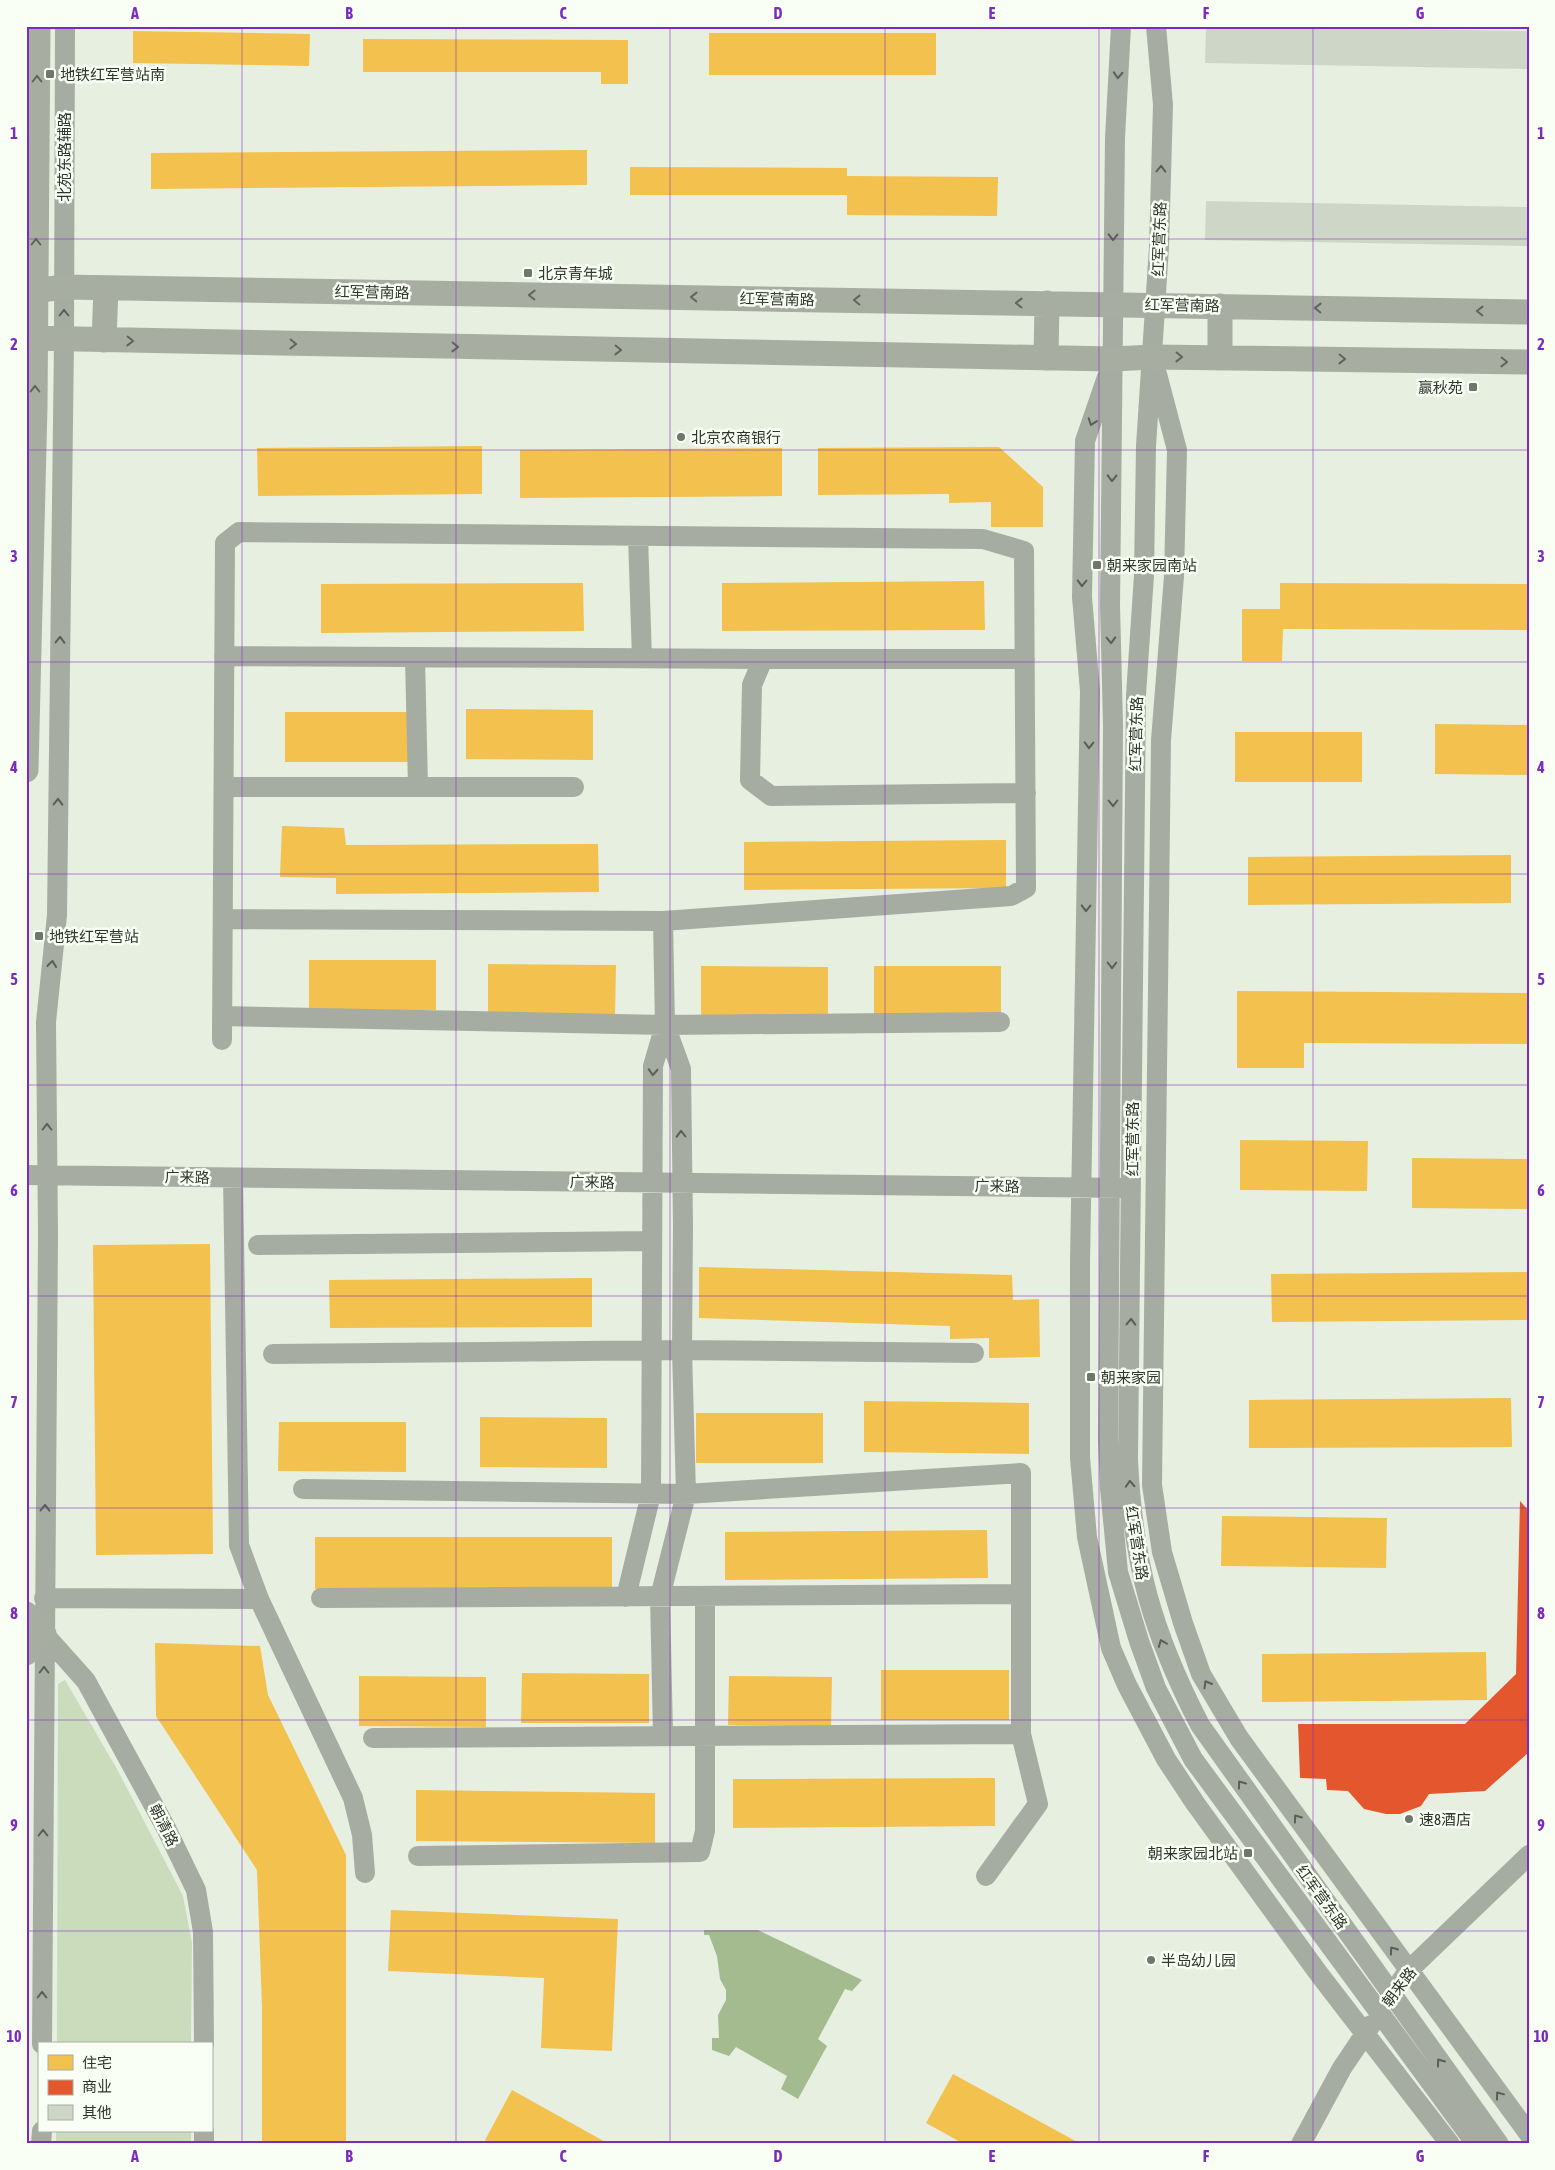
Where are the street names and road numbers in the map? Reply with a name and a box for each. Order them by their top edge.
street label: 北苑东路辅路 [56,112,73,202]
street label: 红军营东路 [1149,201,1169,277]
street label: 红军营南路 [334,283,410,301]
street label: 红军营南路 [739,290,815,308]
street label: 红军营南路 [1144,296,1220,314]
street label: 红军营东路 [1127,696,1145,772]
street label: 红军营东路 [1124,1101,1141,1177]
street label: 广来路 [164,1168,210,1186]
street label: 广来路 [569,1173,615,1191]
street label: 广来路 [974,1177,1020,1195]
street label: 红军营东路 [1123,1505,1151,1581]
street label: 朝清路 [146,1801,182,1849]
street label: 红军营东路 [1293,1862,1351,1932]
street label: 朝来路 [1379,1964,1419,2010]

